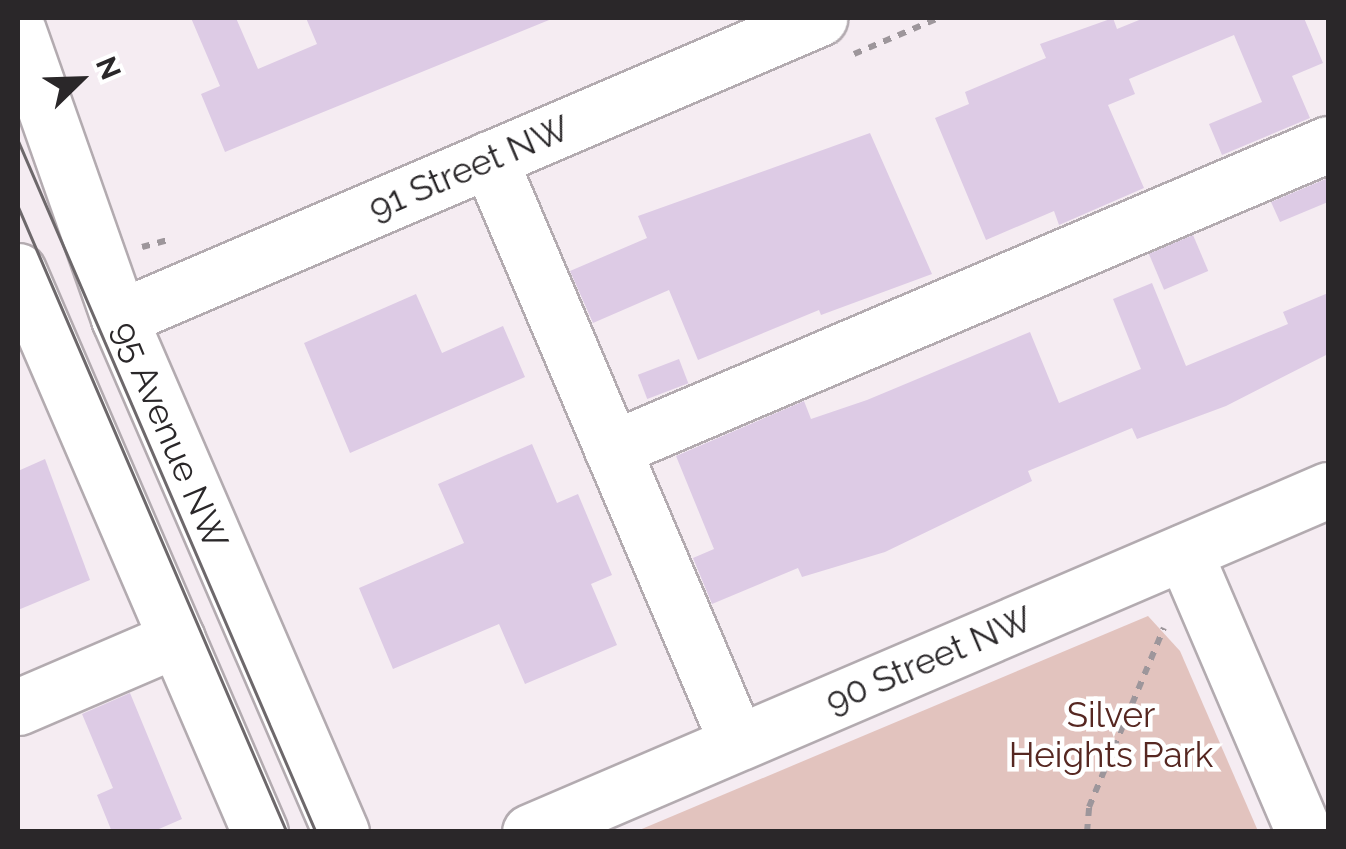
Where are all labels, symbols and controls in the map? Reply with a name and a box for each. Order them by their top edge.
north arrow [30,30,130,130]
text: N [89,52,127,84]
street label: 91 Street NW [362,107,576,229]
street label: 95 Avenue NW [103,315,237,555]
street label: 90 Street NW [819,598,1039,722]
park label: Silver Heights Park [1009,694,1213,776]

